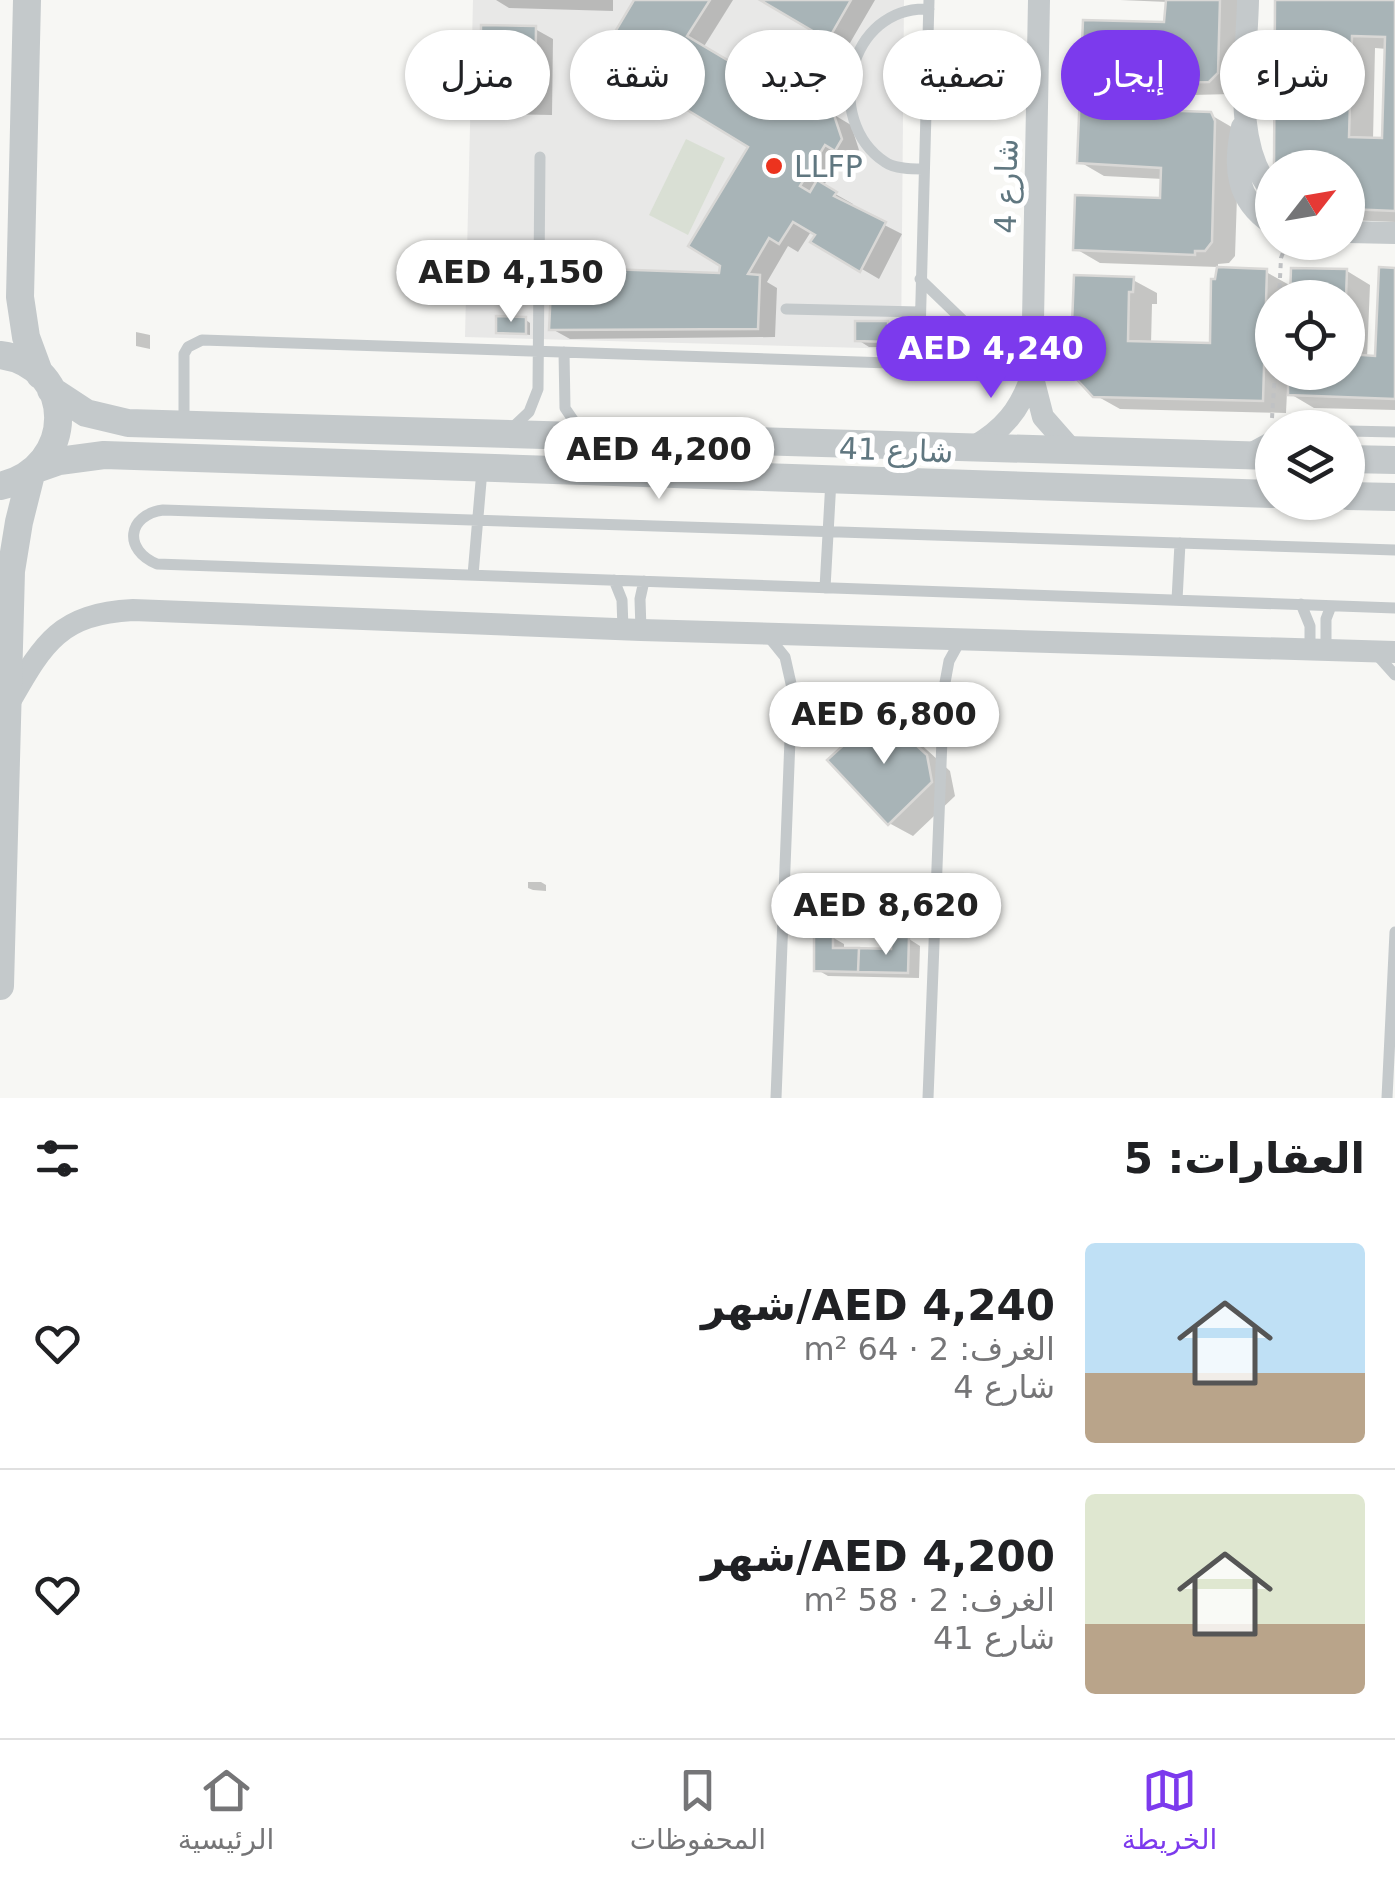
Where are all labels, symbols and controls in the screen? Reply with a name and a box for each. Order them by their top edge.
chip: منزل [405,30,550,120]
chip: شقة [570,30,705,120]
chip: جديد [725,30,863,120]
chip: تصفية [883,30,1041,120]
chip: إيجار [1061,30,1200,120]
chip: شراء [1220,30,1365,120]
street label: شارع 4 [988,138,1024,234]
place label: LLFP [794,149,863,184]
north arrow [1255,150,1365,260]
map controls [1255,150,1365,520]
marker: LLFP [763,155,785,177]
pin: AED 4,150 [397,240,625,325]
text: AED 4,150 [418,253,604,291]
button: locate [1255,280,1365,390]
pin: AED 4,240 [877,316,1105,401]
text: AED 4,240 [898,329,1084,367]
button: layers [1255,410,1365,520]
pin: AED 4,200 [545,417,773,502]
text: AED 4,200 [566,430,752,468]
street label: شارع 41 [838,431,954,469]
pin: AED 6,800 [770,682,998,767]
text: AED 6,800 [791,695,977,733]
pin: AED 8,620 [772,873,1000,958]
text: AED 8,620 [793,886,979,924]
icon: filters [30,1131,85,1186]
text: العقارات: 5 [1124,1134,1365,1183]
text: AED 4,240/شهر [701,1281,1055,1330]
icon: home [1165,1283,1285,1403]
icon: heart [30,1316,85,1371]
text: الغرف: 2 · 64 m² [803,1330,1055,1368]
text: شارع 4 [953,1368,1055,1406]
text: AED 4,200/شهر [701,1532,1055,1581]
icon: home [1165,1534,1285,1654]
icon: heart [30,1567,85,1622]
text: الغرف: 2 · 58 m² [803,1581,1055,1619]
text: شارع 41 [933,1619,1055,1657]
tab: الرئيسية [178,1763,274,1856]
tab: المحفوظات [630,1763,766,1856]
tab: الخريطة [1122,1763,1217,1856]

